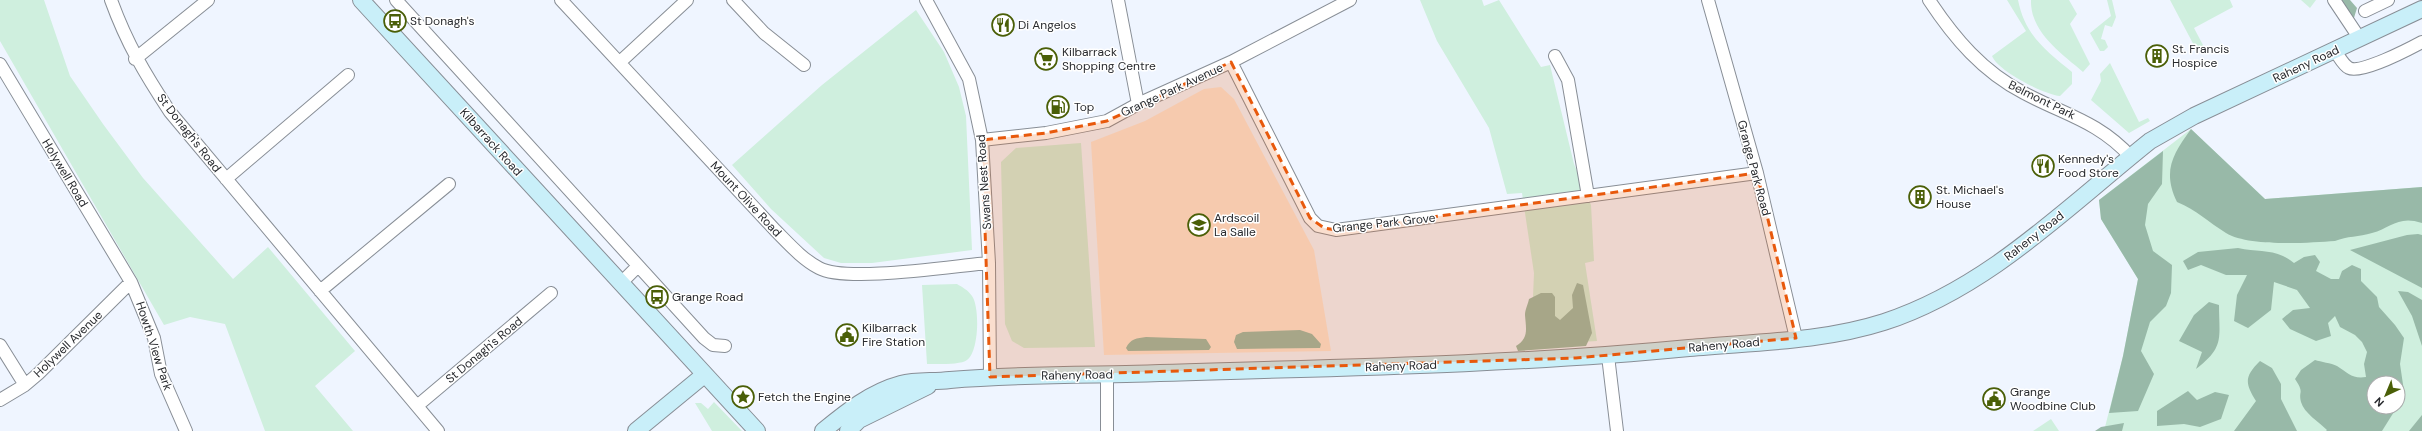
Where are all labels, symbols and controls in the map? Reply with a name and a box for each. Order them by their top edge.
bus stop icon: St Donagh's [382,8,408,34]
restaurant icon: Di Angelos [990,12,1016,38]
place label: St Donagh's [410,13,475,29]
place label: Di Angelos [1018,17,1076,33]
place label: St. Francis Hospice [2172,41,2229,71]
street label: Raheny Road [2270,42,2342,86]
building icon: St. Francis Hospice [2144,43,2170,69]
place label: Kilbarrack Shopping Centre [1062,44,1156,74]
supermarket icon: Kilbarrack Shopping Centre [1033,46,1059,72]
street label: Grange Park Avenue [1118,59,1226,121]
street label: Belmont Park [2006,77,2078,123]
street label: St Donagh's Road [153,90,225,176]
fuel station icon: Top [1045,94,1071,120]
place label: Top [1074,99,1094,115]
street label: Kilbarrack Road [456,105,526,179]
street label: Grange Park Road [1734,118,1774,218]
street label: Swans Nest Road [973,134,995,230]
street label: Holywell Road [38,136,92,210]
place label: Kennedy's Food Store [2058,151,2119,181]
restaurant icon: Kennedy's Food Store [2030,153,2056,179]
street label: Mount Olive Road [707,158,785,240]
place label: St. Michael's House [1936,182,2004,212]
building icon: St. Michael's House [1907,184,1933,210]
street label: Raheny Road [2001,208,2067,264]
place label: Ardscoil La Salle [1214,210,1259,240]
street label: Grange Park Grove [1332,210,1436,236]
school or university icon: Ardscoil La Salle [1186,212,1212,238]
bus stop icon: Grange Road [644,284,670,310]
place label: Grange Road [672,289,743,305]
street label: Howth View Park [132,300,176,392]
street label: Holywell Avenue [30,307,106,381]
street label: St Donagh's Road [442,313,526,387]
place label: Kilbarrack Fire Station [862,320,925,350]
public building icon: Kilbarrack Fire Station [834,322,860,348]
street label: Raheny Road [1688,334,1760,356]
street label: Raheny Road [1365,357,1437,375]
street label: Raheny Road [1041,366,1113,384]
north arrow [2366,375,2406,415]
place icon: Fetch the Engine [730,384,756,410]
place label: Grange Woodbine Club [2010,384,2096,414]
public building icon: Grange Woodbine Club [1981,386,2007,412]
place label: Fetch the Engine [758,389,851,405]
text: N [2371,394,2387,410]

